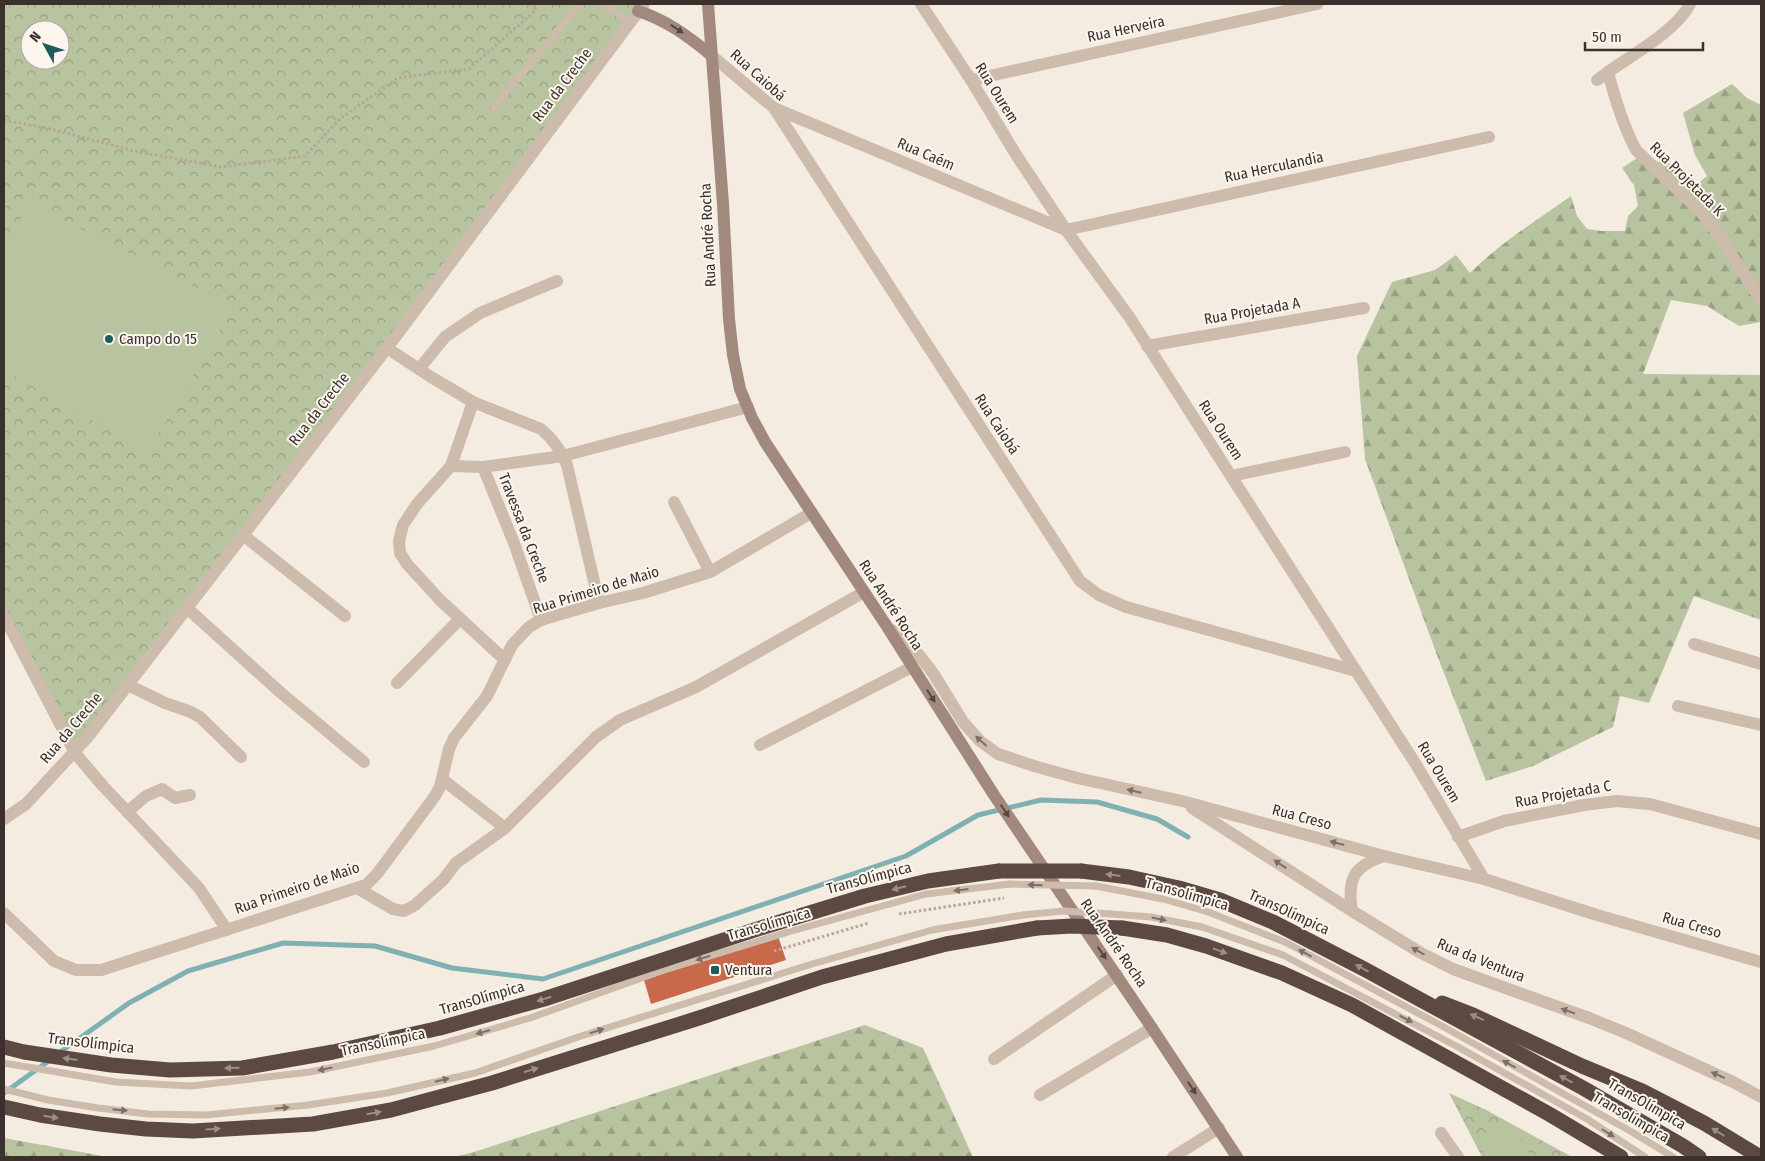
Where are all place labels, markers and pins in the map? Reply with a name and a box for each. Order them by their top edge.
place label: Campo do 15 [119,330,197,348]
marker: Campo do 15 [103,333,115,345]
place label: Ventura [725,961,772,979]
marker: Ventura [709,964,721,976]

